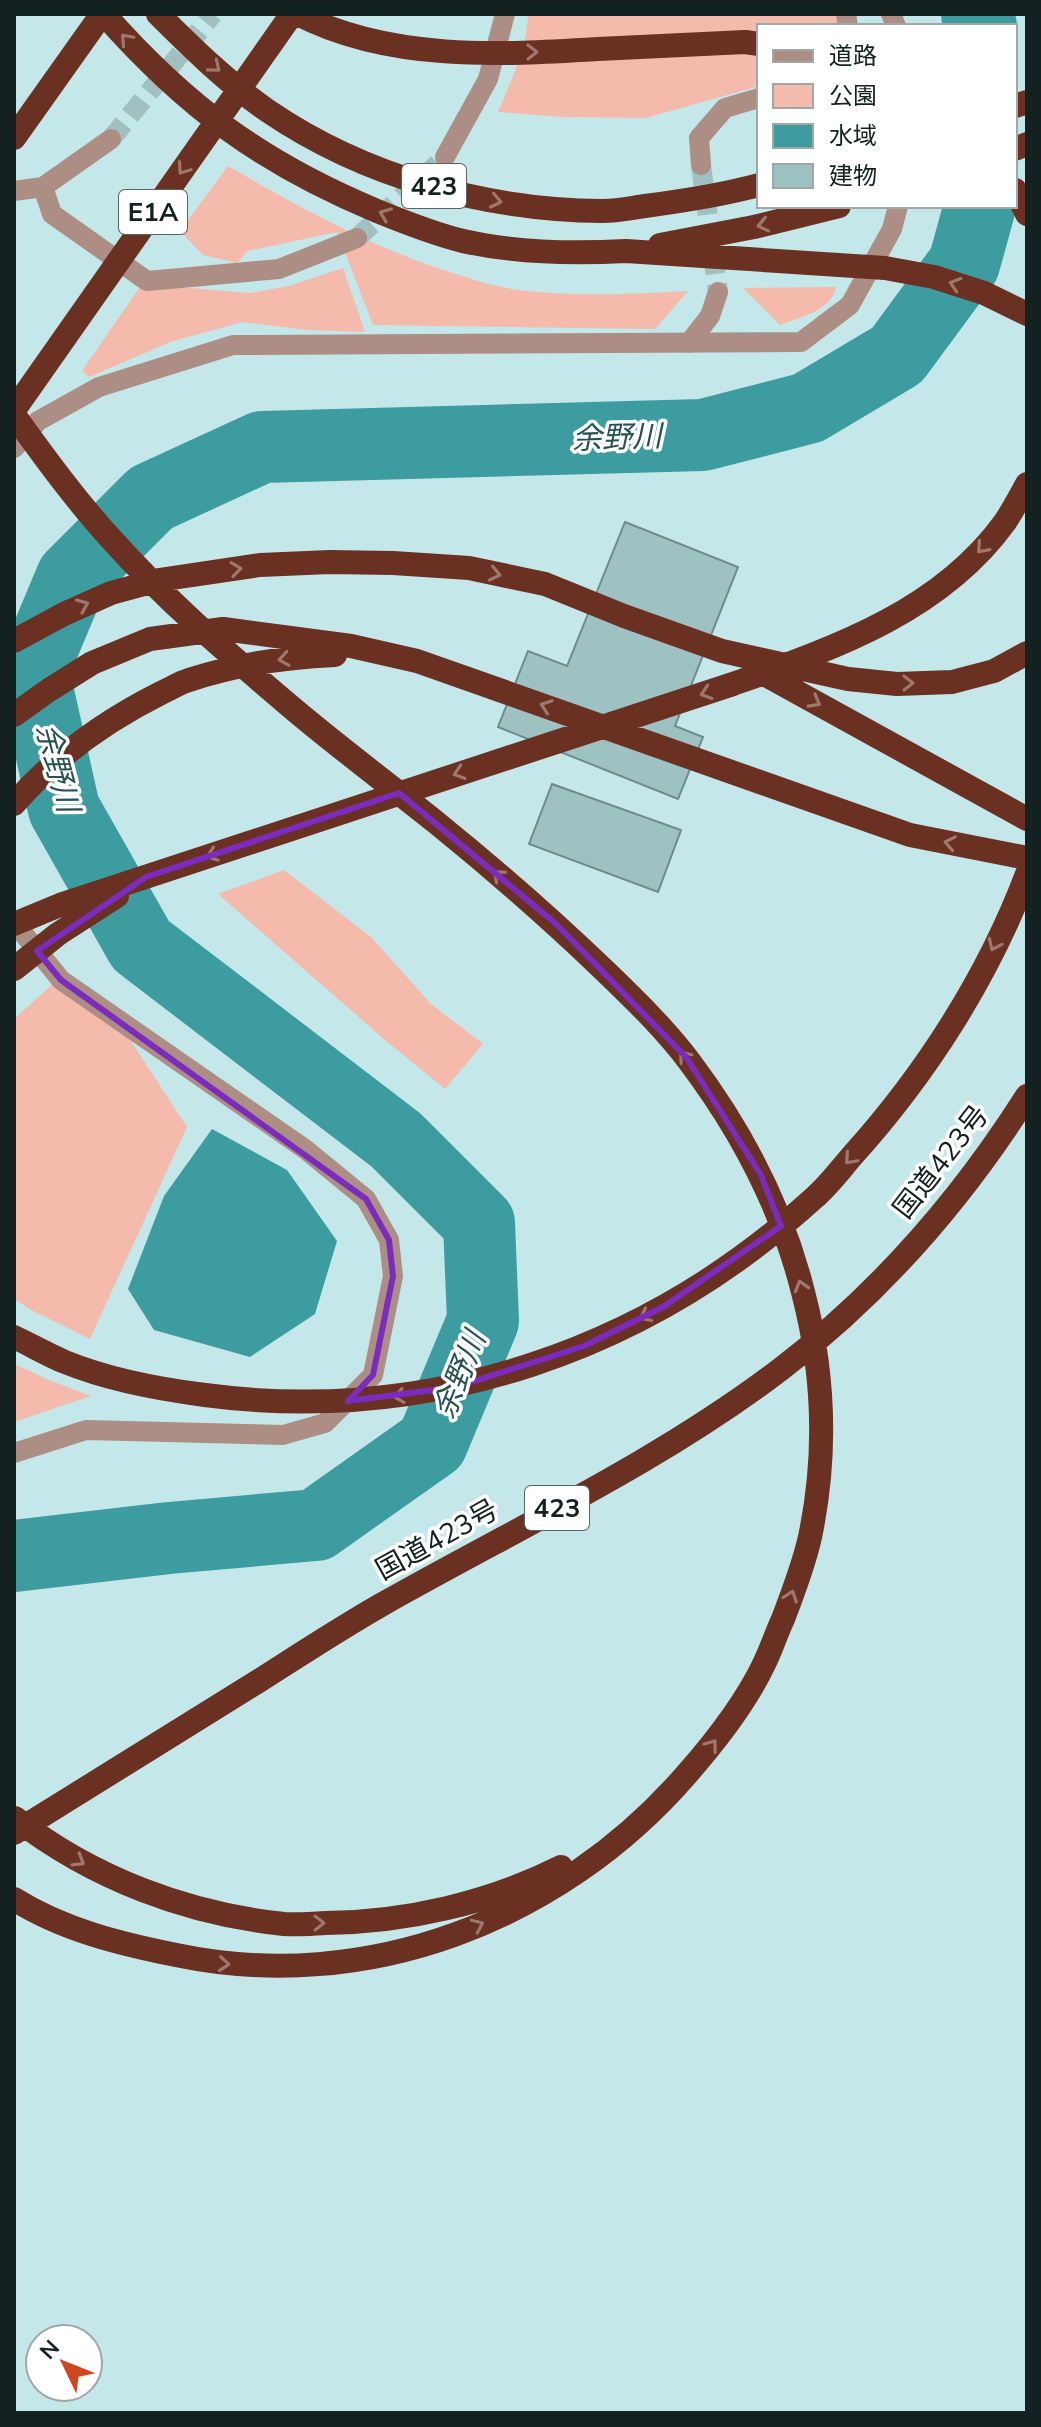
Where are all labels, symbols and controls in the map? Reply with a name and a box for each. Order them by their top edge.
legend [757,24,1017,208]
one-way arrow [121,34,135,48]
text: 道路 [829,40,877,72]
one-way arrow [526,44,539,61]
one-way arrow [206,57,220,72]
text: 公園 [829,80,877,112]
text: 水域 [829,120,877,152]
text: 建物 [829,160,877,192]
one-way arrow [178,161,193,175]
road number: 423 [402,164,466,208]
road number: E1A [119,190,187,234]
one-way arrow [489,192,503,209]
one-way arrow [379,207,393,224]
one-way arrow [756,216,770,233]
one-way arrow [949,277,963,293]
water label: 余野川 [571,416,666,460]
one-way arrow [977,539,992,553]
one-way arrow [229,561,243,578]
one-way arrow [488,565,501,582]
one-way arrow [75,599,89,615]
one-way arrow [277,650,291,667]
one-way arrow [902,675,915,692]
one-way arrow [700,683,714,699]
one-way arrow [806,692,820,708]
one-way arrow [539,699,553,715]
water label: 余野川 [26,719,89,820]
one-way arrow [452,764,466,780]
one-way arrow [944,836,957,853]
one-way arrow [206,846,220,862]
one-way arrow [493,870,508,885]
one-way arrow [988,936,1004,951]
one-way arrow [679,1051,694,1065]
street label: 国道423号 [885,1097,997,1227]
one-way arrow [845,1150,859,1165]
one-way arrow [794,1280,810,1293]
one-way arrow [638,1306,653,1322]
water label: 余野川 [424,1323,497,1424]
one-way arrow [392,1387,406,1404]
road number: 423 [525,1486,589,1530]
street label: 国道423号 [369,1491,505,1589]
one-way arrow [781,1590,797,1604]
one-way arrow [703,1739,717,1754]
one-way arrow [70,1851,85,1867]
one-way arrow [313,1915,326,1932]
one-way arrow [470,1919,484,1935]
one-way arrow [218,1955,231,1972]
north arrow [24,2323,104,2403]
text: N [34,2334,67,2366]

